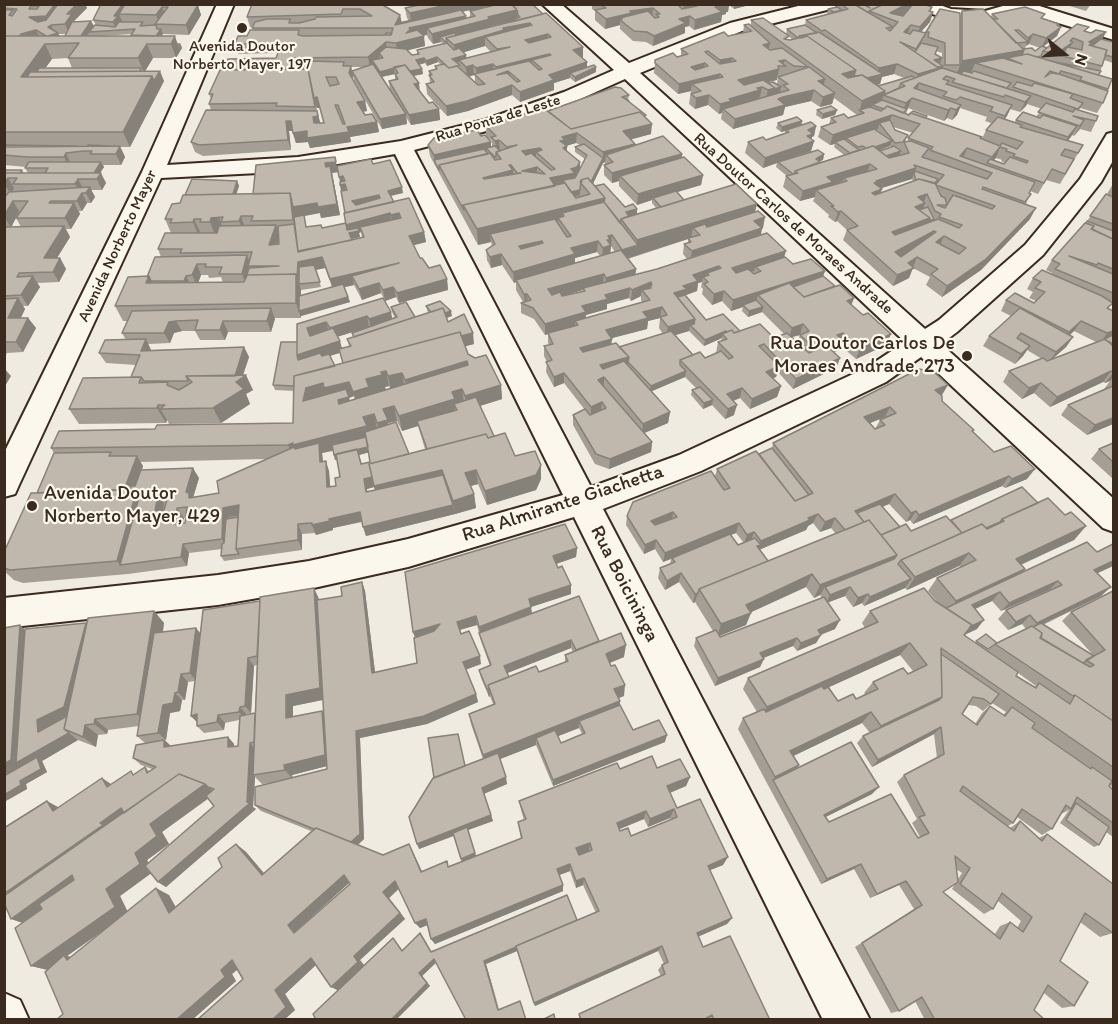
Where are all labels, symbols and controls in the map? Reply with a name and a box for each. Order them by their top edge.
marker: Avenida Doutor Norberto Mayer, 197 [235,21,249,35]
north arrow [1034,24,1094,84]
place label: Avenida Doutor Norberto Mayer, 197 [173,37,311,75]
text: N [1071,52,1092,68]
street label: Rua Ponta de Leste [433,91,563,147]
street label: Rua Doutor Carlos de Moraes Andrade [689,129,897,319]
street label: Avenida Norberto Mayer [74,167,162,325]
place label: Rua Doutor Carlos De Moraes Andrade, 273 [770,332,955,379]
marker: Rua Doutor Carlos De Moraes Andrade, 273 [960,349,974,363]
street label: Rua Almirante Giachetta [459,460,667,548]
place label: Avenida Doutor Norberto Mayer, 429 [44,482,220,529]
marker: Avenida Doutor Norberto Mayer, 429 [25,499,39,513]
street label: Rua Boicininga [584,522,664,646]

